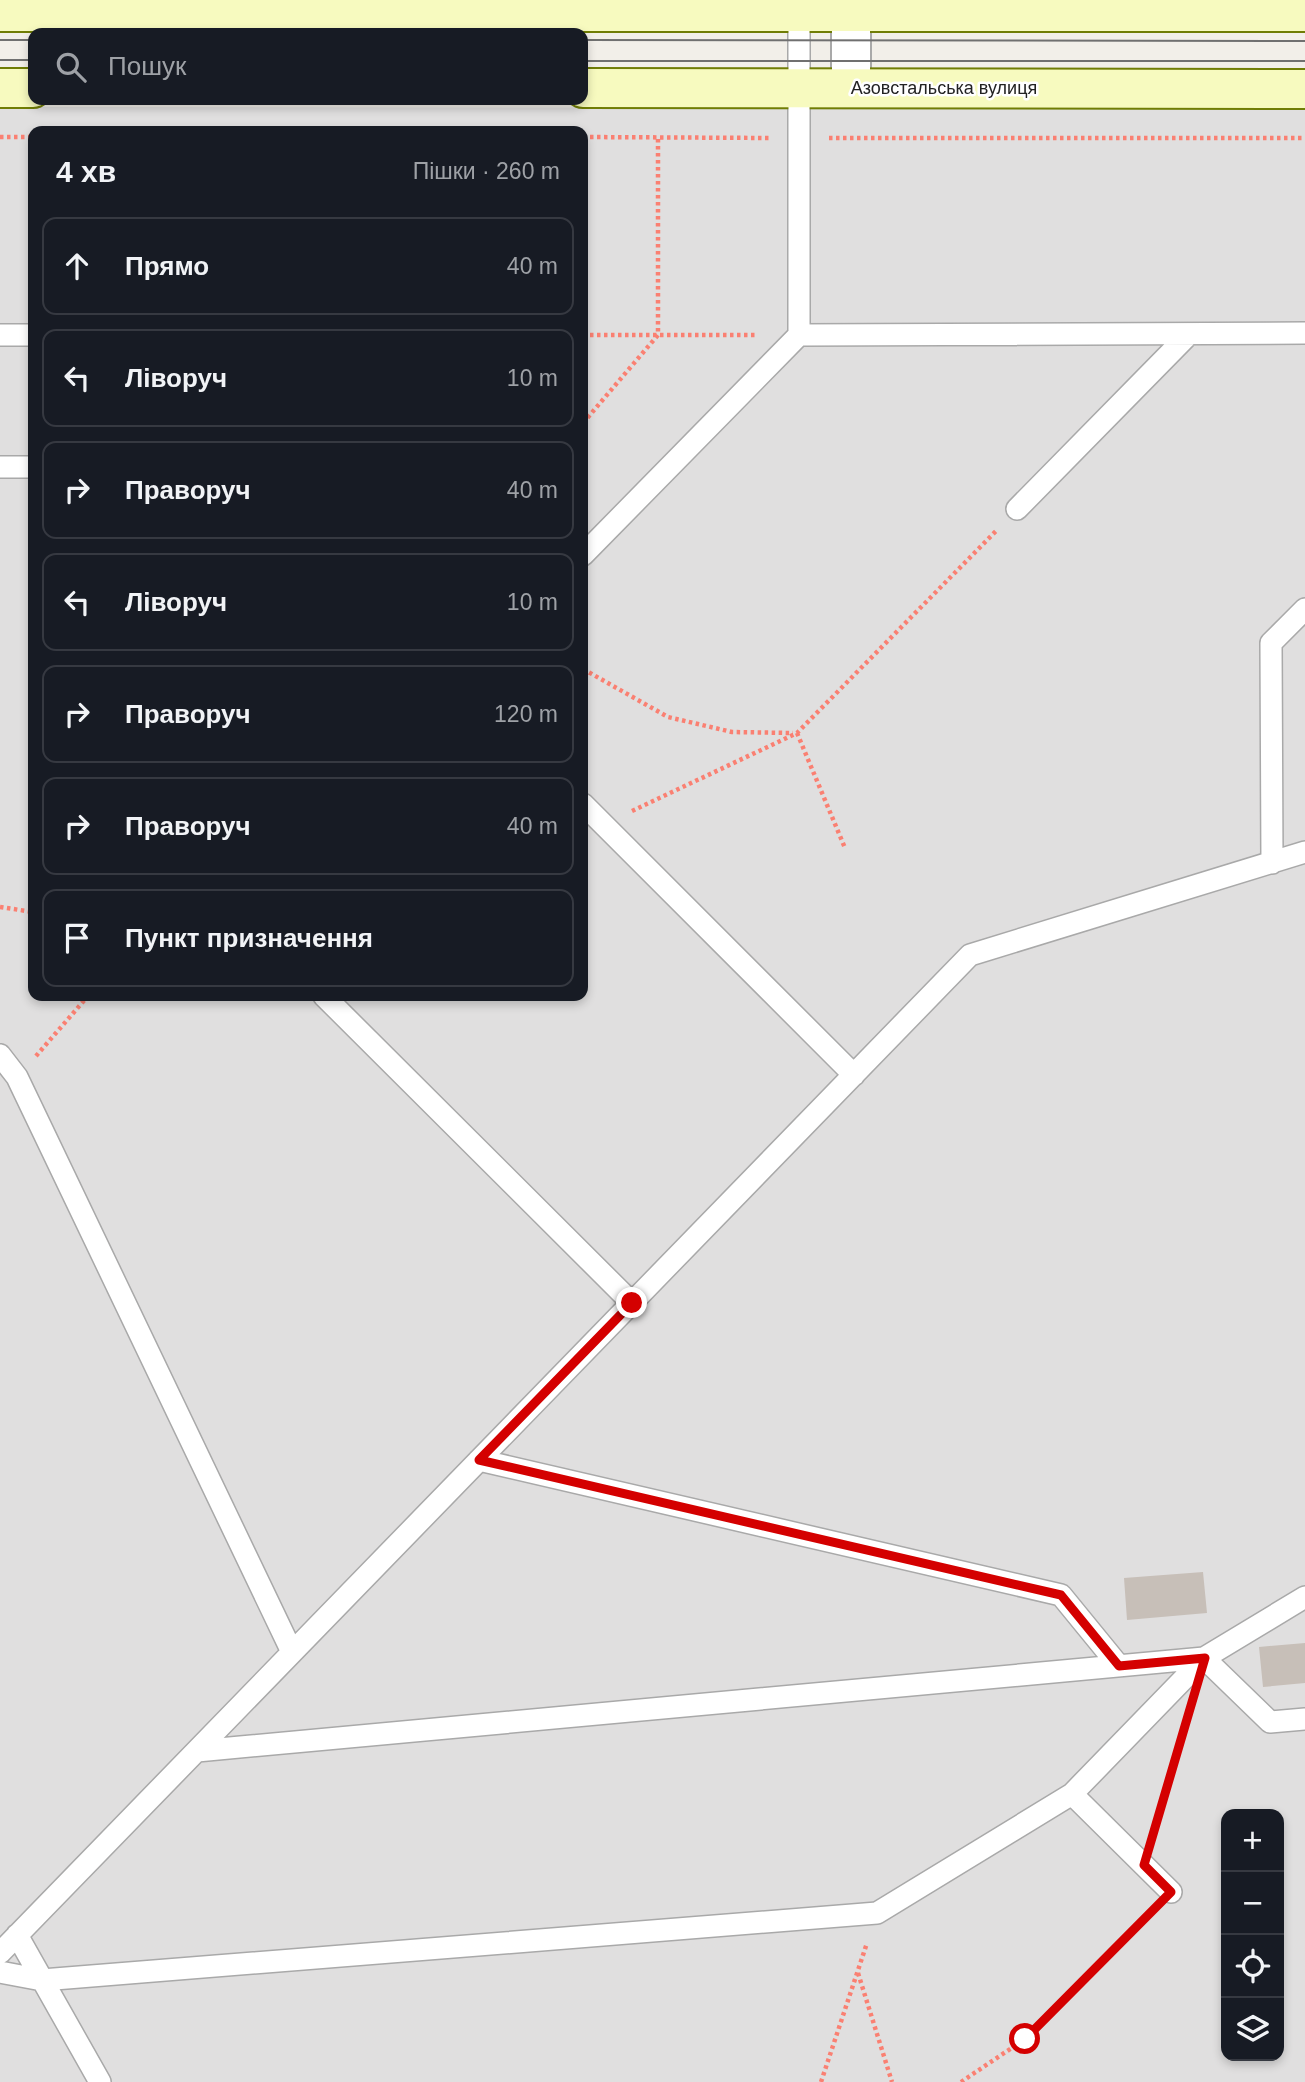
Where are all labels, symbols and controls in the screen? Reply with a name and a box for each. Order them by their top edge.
search box [28,28,588,105]
icon: search [52,48,90,86]
text: Пошук [108,51,186,81]
street label: Азовстальська вулиця [851,78,1037,98]
text: 4 хв [56,155,116,188]
text: Пішки · 260 m [413,158,560,184]
icon: ahead [58,247,96,285]
text: Прямо [125,251,209,281]
text: 40 m [507,253,558,279]
icon: left [58,359,96,397]
text: Ліворуч [125,363,227,393]
text: 10 m [507,365,558,391]
icon: right [58,471,96,509]
text: Праворуч [125,475,251,505]
text: 40 m [507,477,558,503]
icon: left [58,583,96,621]
text: Ліворуч [125,587,227,617]
text: 10 m [507,589,558,615]
icon: right [58,695,96,733]
text: Праворуч [125,699,251,729]
text: 120 m [494,701,558,727]
icon: right [58,807,96,845]
text: Праворуч [125,811,251,841]
text: 40 m [507,813,558,839]
icon: arrive [58,919,96,957]
text: Пункт призначення [125,923,373,953]
route end [616,1287,647,1318]
map controls [1221,1809,1284,2061]
button: + [1221,1809,1284,1872]
button: − [1221,1872,1284,1935]
button: locate [1221,1935,1284,1998]
button: layers [1221,1998,1284,2061]
route start [1009,2023,1040,2054]

